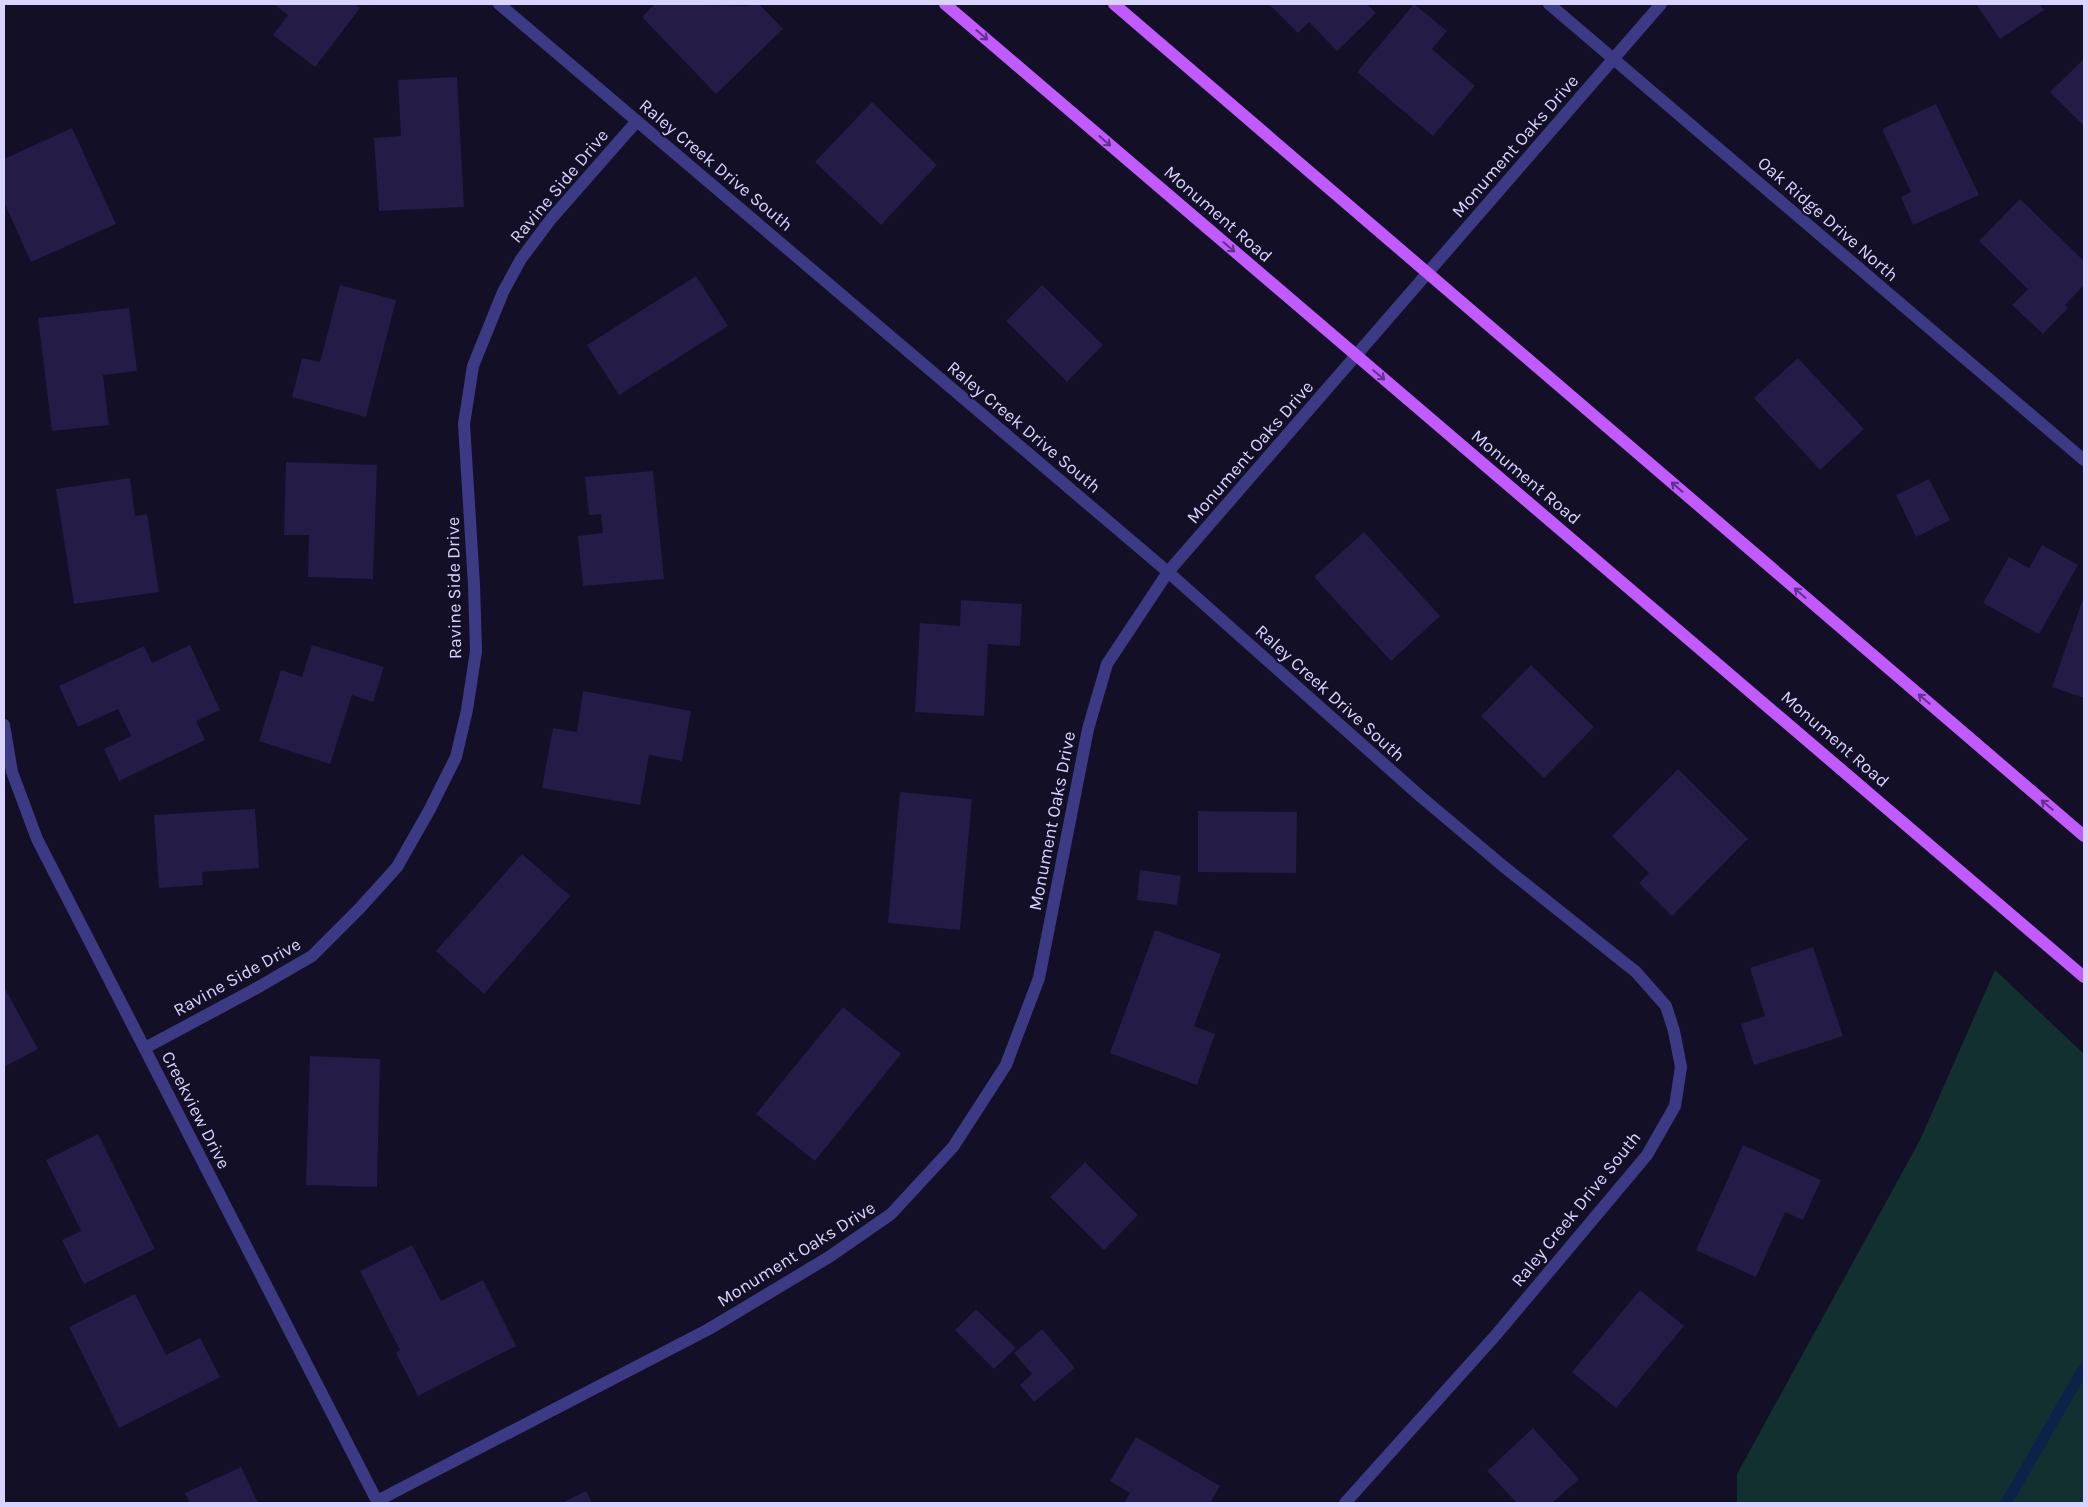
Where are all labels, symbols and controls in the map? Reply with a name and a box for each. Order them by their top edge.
one-way arrow [975,30,988,41]
street label: Monument Oaks Drive [1447,70,1583,222]
street label: Raley Creek Drive South [635,94,797,236]
street label: Ravine Side Drive [505,124,613,248]
one-way arrow [1099,135,1112,147]
street label: Oak Ridge Drive North [1753,152,1903,286]
street label: Monument Road [1159,161,1277,267]
one-way arrow [1222,241,1235,252]
street label: Raley Creek Drive South [943,356,1105,498]
one-way arrow [1372,370,1385,381]
street label: Monument Oaks Drive [1182,376,1318,528]
street label: Monument Road [1467,425,1585,529]
one-way arrow [1671,481,1684,493]
street label: Ravine Side Drive [442,517,466,659]
one-way arrow [1794,588,1807,599]
street label: Raley Creek Drive South [1251,620,1409,766]
street label: Monument Road [1776,686,1894,792]
one-way arrow [1917,694,1930,705]
street label: Monument Oaks Drive [1024,729,1080,913]
one-way arrow [2041,799,2054,810]
street label: Ravine Side Drive [169,933,305,1021]
street label: Creekview Drive [157,1047,235,1173]
street label: Raley Creek Drive South [1506,1127,1646,1291]
street label: Monument Oaks Drive [713,1196,879,1312]

